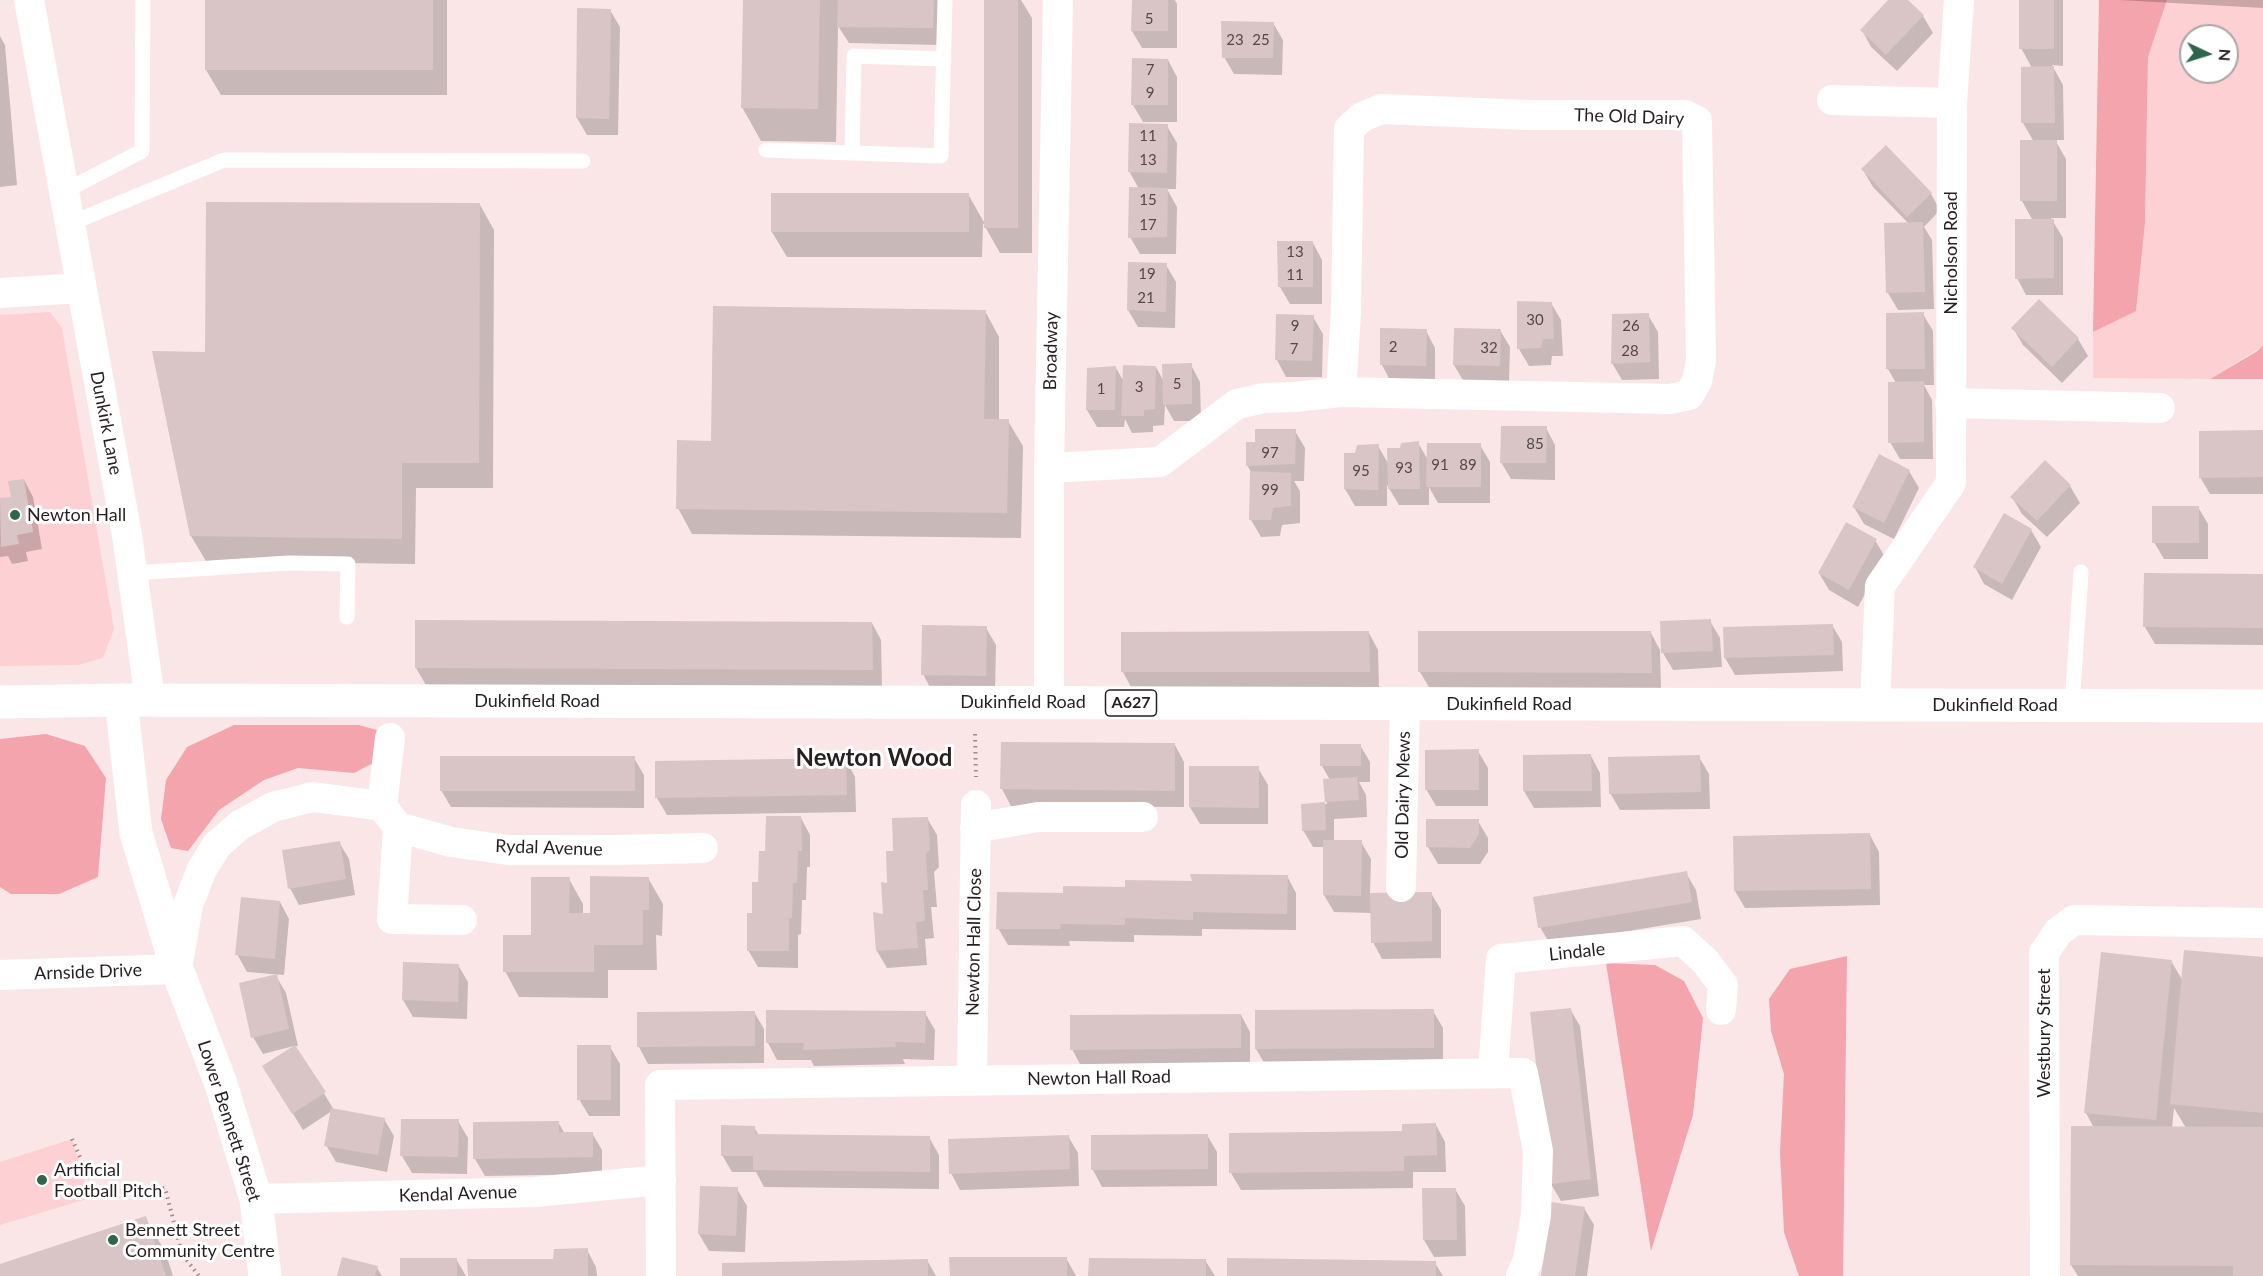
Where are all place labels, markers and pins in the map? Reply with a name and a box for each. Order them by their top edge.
place label: Newton Hall [27,504,126,526]
marker: Newton Hall [8,508,22,522]
place label: Artificial Football Pitch [54,1159,162,1202]
marker: Artificial Football Pitch [35,1173,49,1187]
place label: Bennett Street Community Centre [125,1219,275,1262]
marker: Bennett Street Community Centre [106,1233,120,1247]

